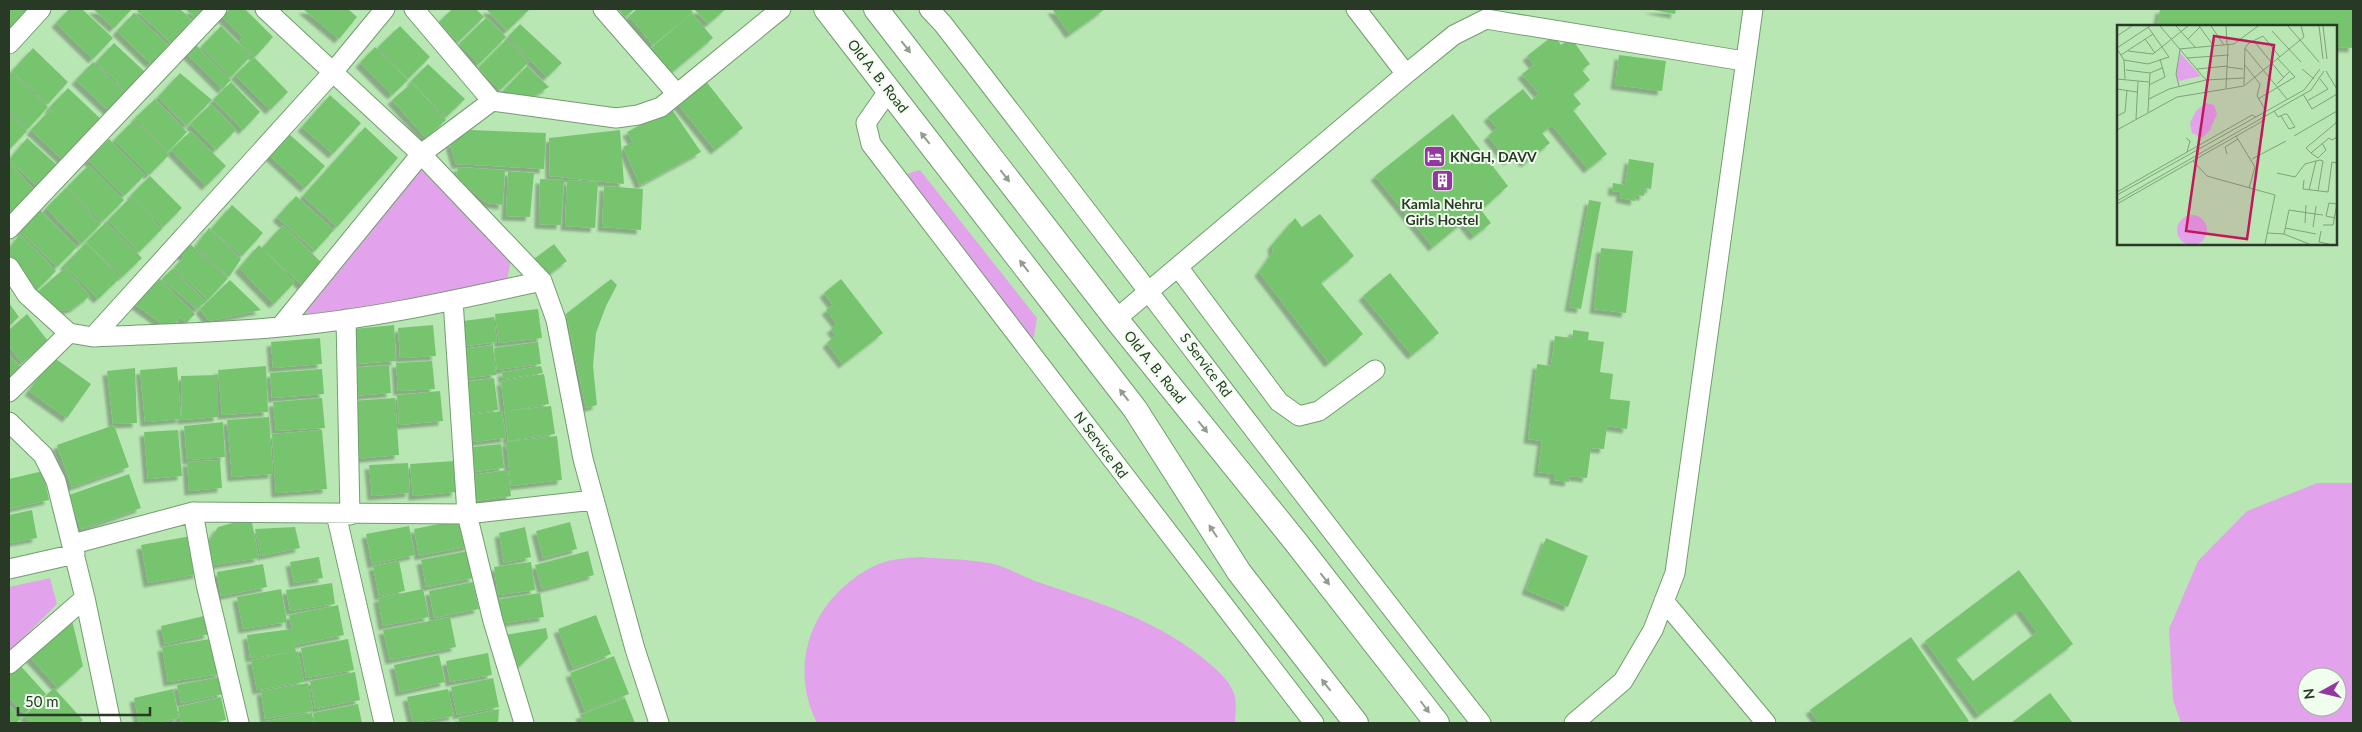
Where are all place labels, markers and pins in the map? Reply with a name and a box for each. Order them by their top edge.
hotel icon: KNGH, DAVV [1422,145,1446,169]
place label: KNGH, DAVV [1450,148,1537,165]
building icon: Kamla Nehru Girls Hostel [1430,169,1454,193]
place label: Kamla Nehru Girls Hostel [1401,195,1483,228]

